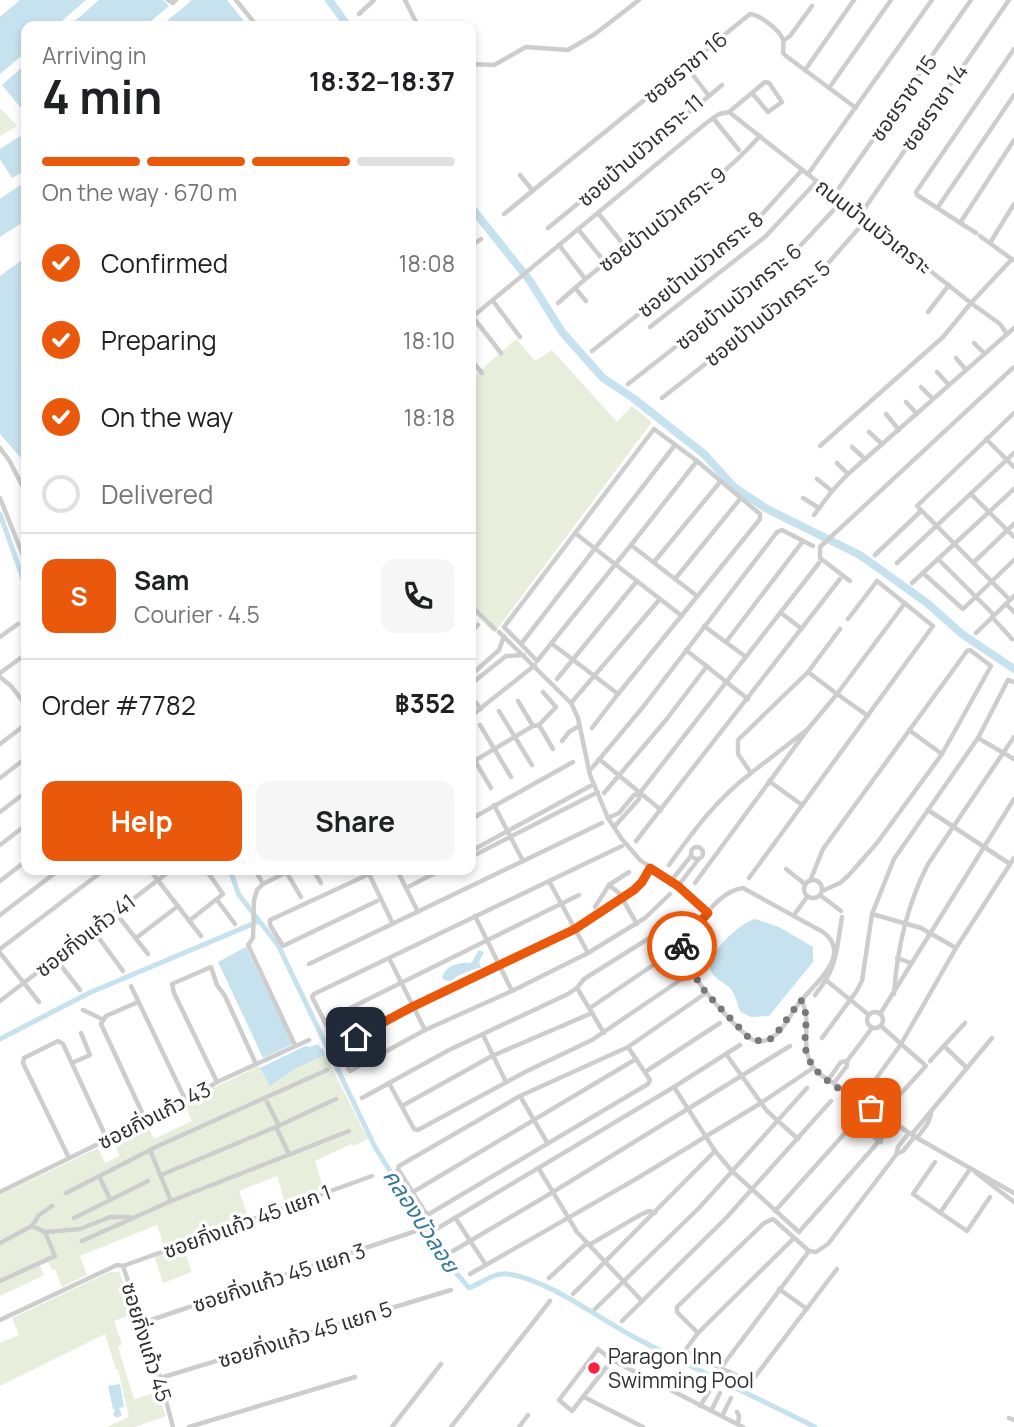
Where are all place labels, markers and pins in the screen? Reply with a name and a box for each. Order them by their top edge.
pin [326,1007,386,1067]
pin [841,1078,901,1138]
place label: Paragon Inn Swimming Pool [608,1342,754,1394]
marker: Paragon Inn Swimming Pool [586,1360,602,1376]

